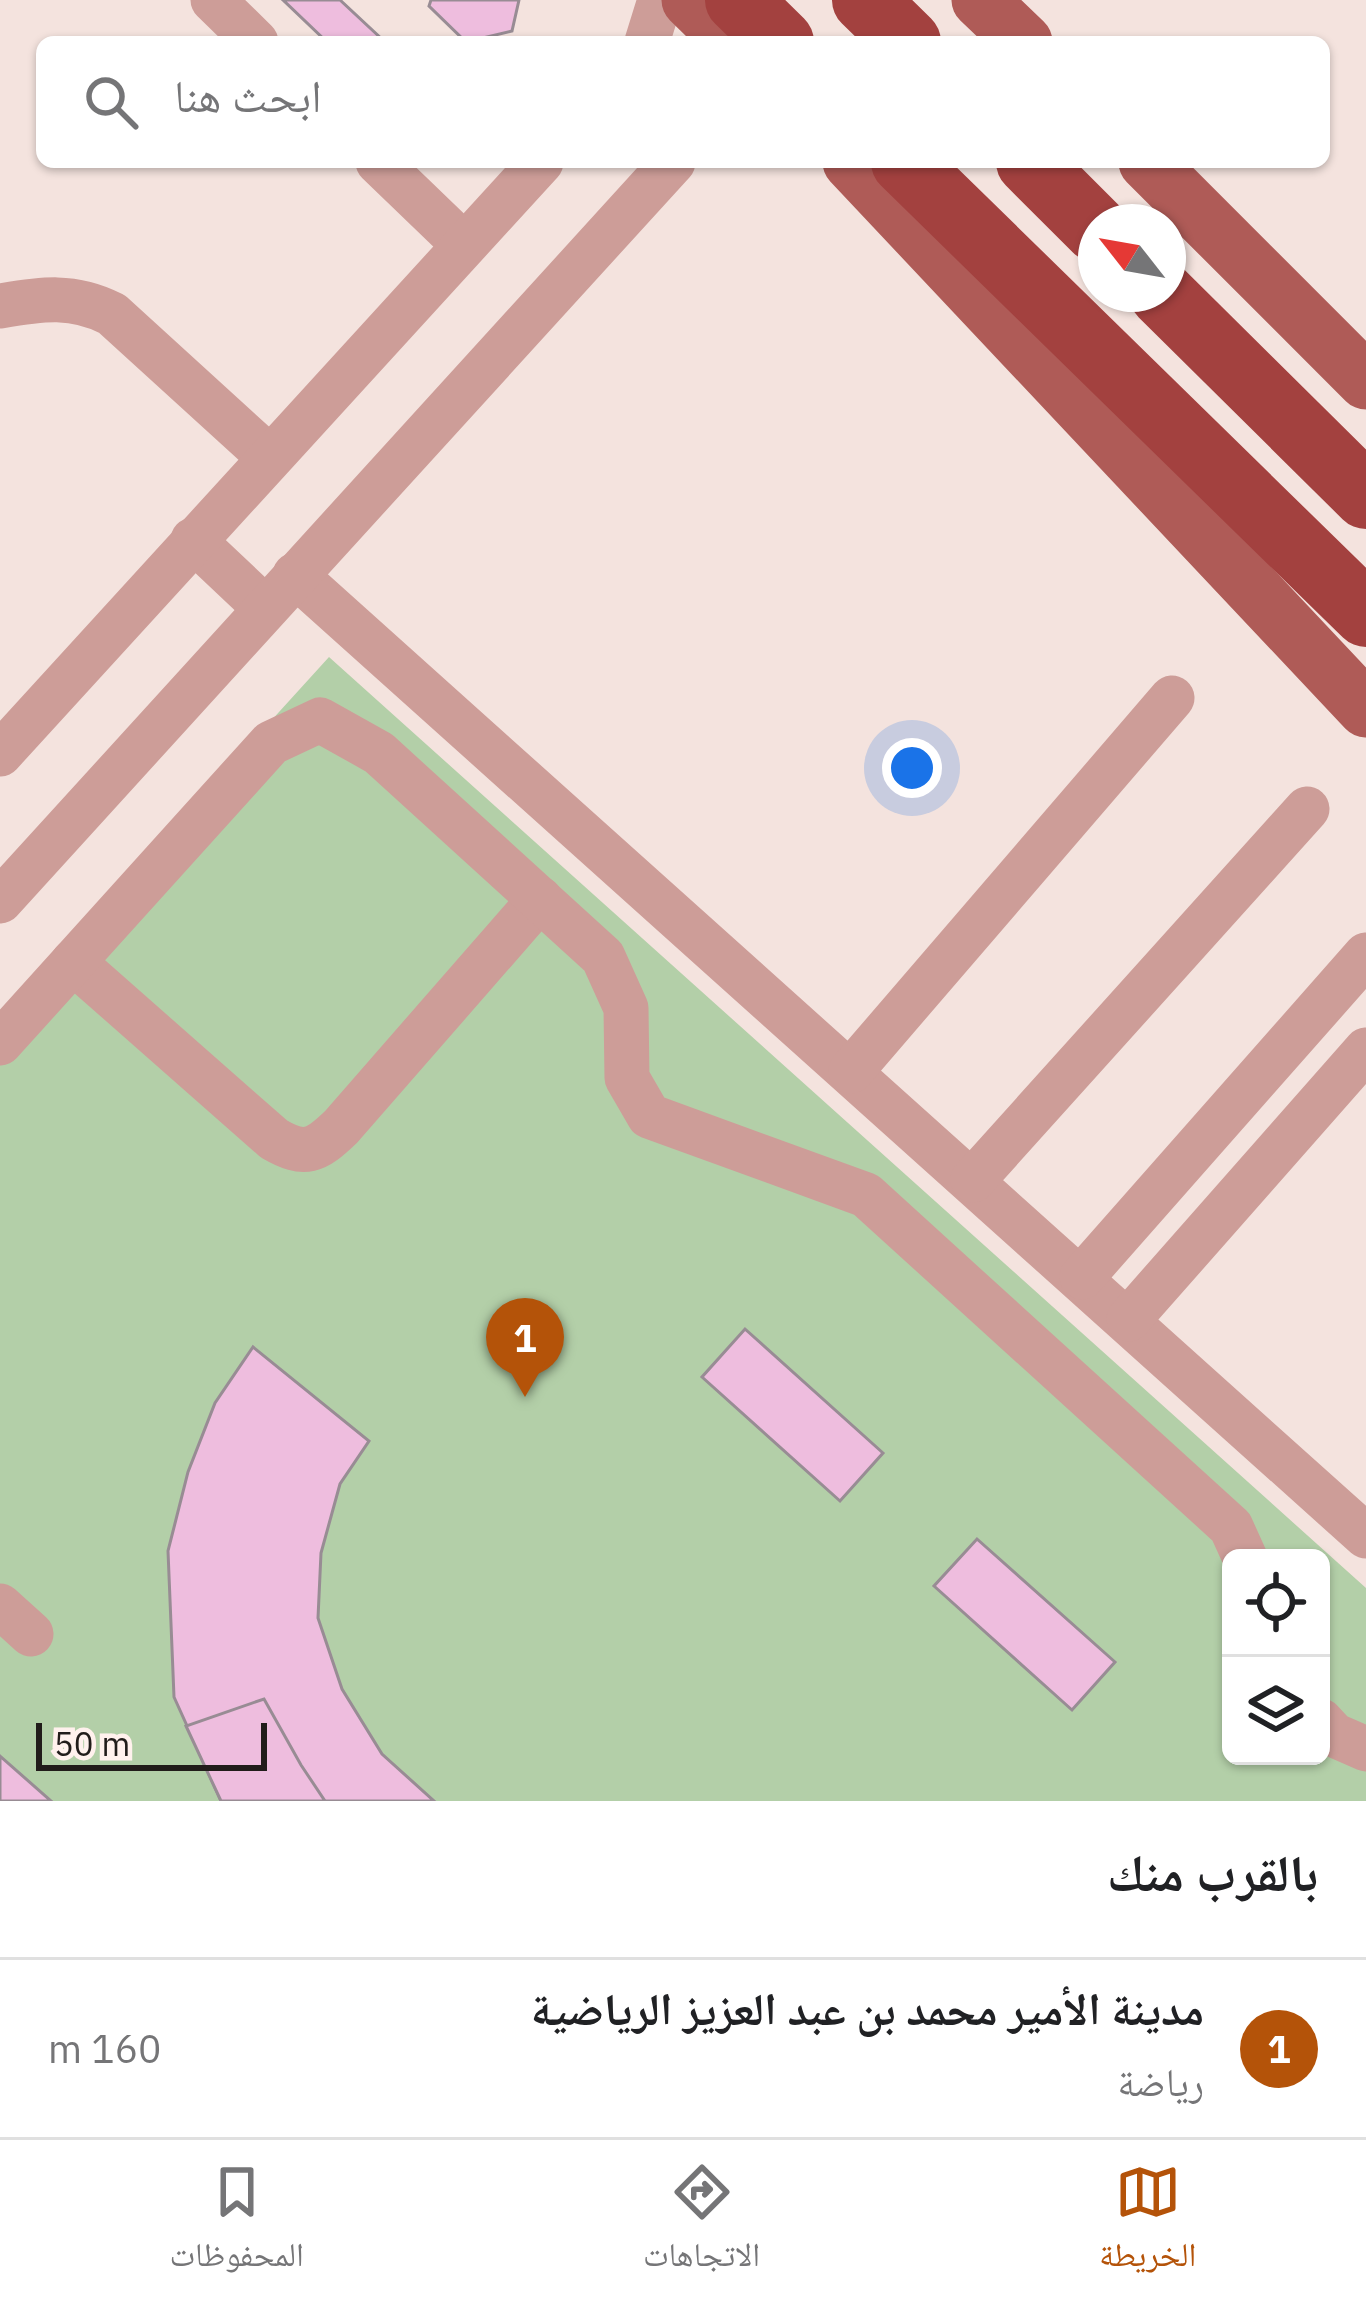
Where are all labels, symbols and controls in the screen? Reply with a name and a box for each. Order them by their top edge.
search box [36,36,1330,168]
text: ابحث هنا [174,66,322,124]
icon: search [78,69,144,135]
north arrow [1078,204,1186,312]
your location [882,738,942,798]
pin: 1 [486,1298,564,1397]
map controls [1222,1549,1330,1765]
button: locate [1222,1549,1330,1657]
button: layers [1222,1657,1330,1765]
scale bar [36,1717,267,1770]
text: 50 m [54,1722,130,1765]
text: بالقرب منك [1107,1839,1318,1905]
text: مدينة الأمير محمد بن عبد العزيز الرياضية [531,1979,1204,2037]
text: 160 m [48,2023,161,2074]
text: 1 [1267,2023,1291,2074]
text: رياضة [1117,2056,1204,2107]
tab: المحفوظات [170,2159,304,2287]
tab: الاتجاهات [643,2159,760,2287]
tab: الخريطة [1099,2159,1196,2287]

